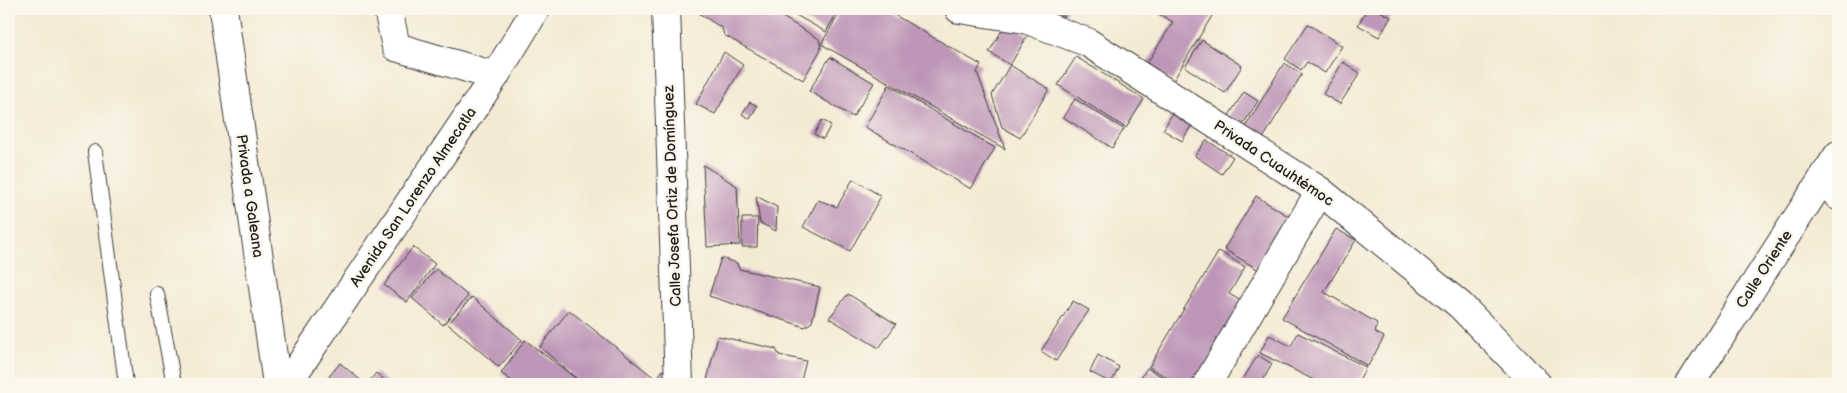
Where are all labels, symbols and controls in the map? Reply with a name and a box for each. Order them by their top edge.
street label: Calle Josefa Ortiz de Domínguez [659,84,686,307]
street label: Avenida San Lorenzo Almecatla [346,104,481,291]
street label: Privada Cuauhtémoc [1210,116,1337,211]
street label: Privada a Galeana [231,133,268,259]
street label: Calle Oriente [1732,227,1797,312]

